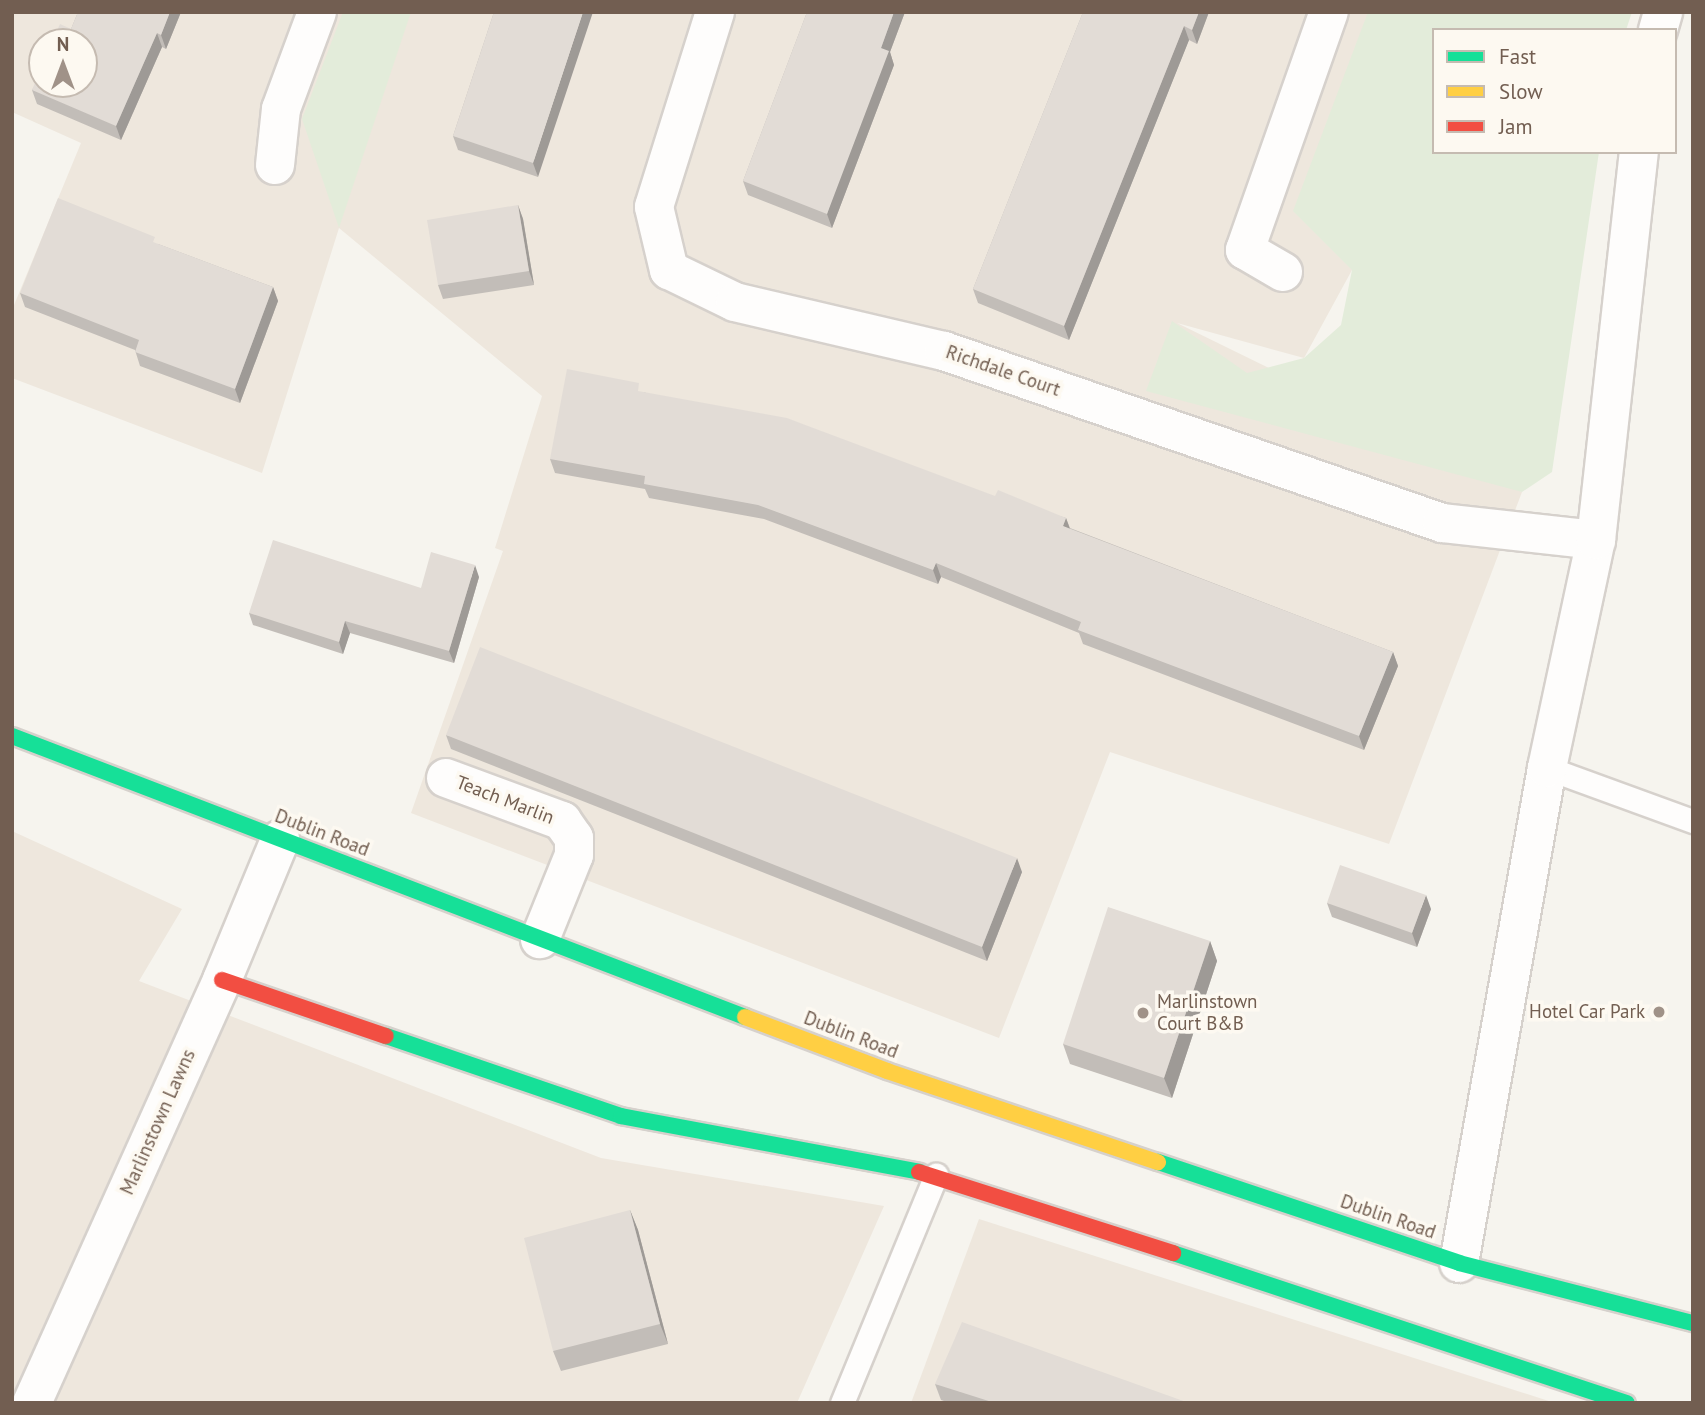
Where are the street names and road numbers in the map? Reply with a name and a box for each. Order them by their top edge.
street label: Richdale Court [943,341,1063,401]
street label: Teach Marlin [453,771,557,829]
street label: Dublin Road [272,805,372,861]
street label: Dublin Road [801,1007,901,1063]
street label: Marlinstown Lawns [116,1046,200,1198]
street label: Dublin Road [1337,1190,1439,1244]

